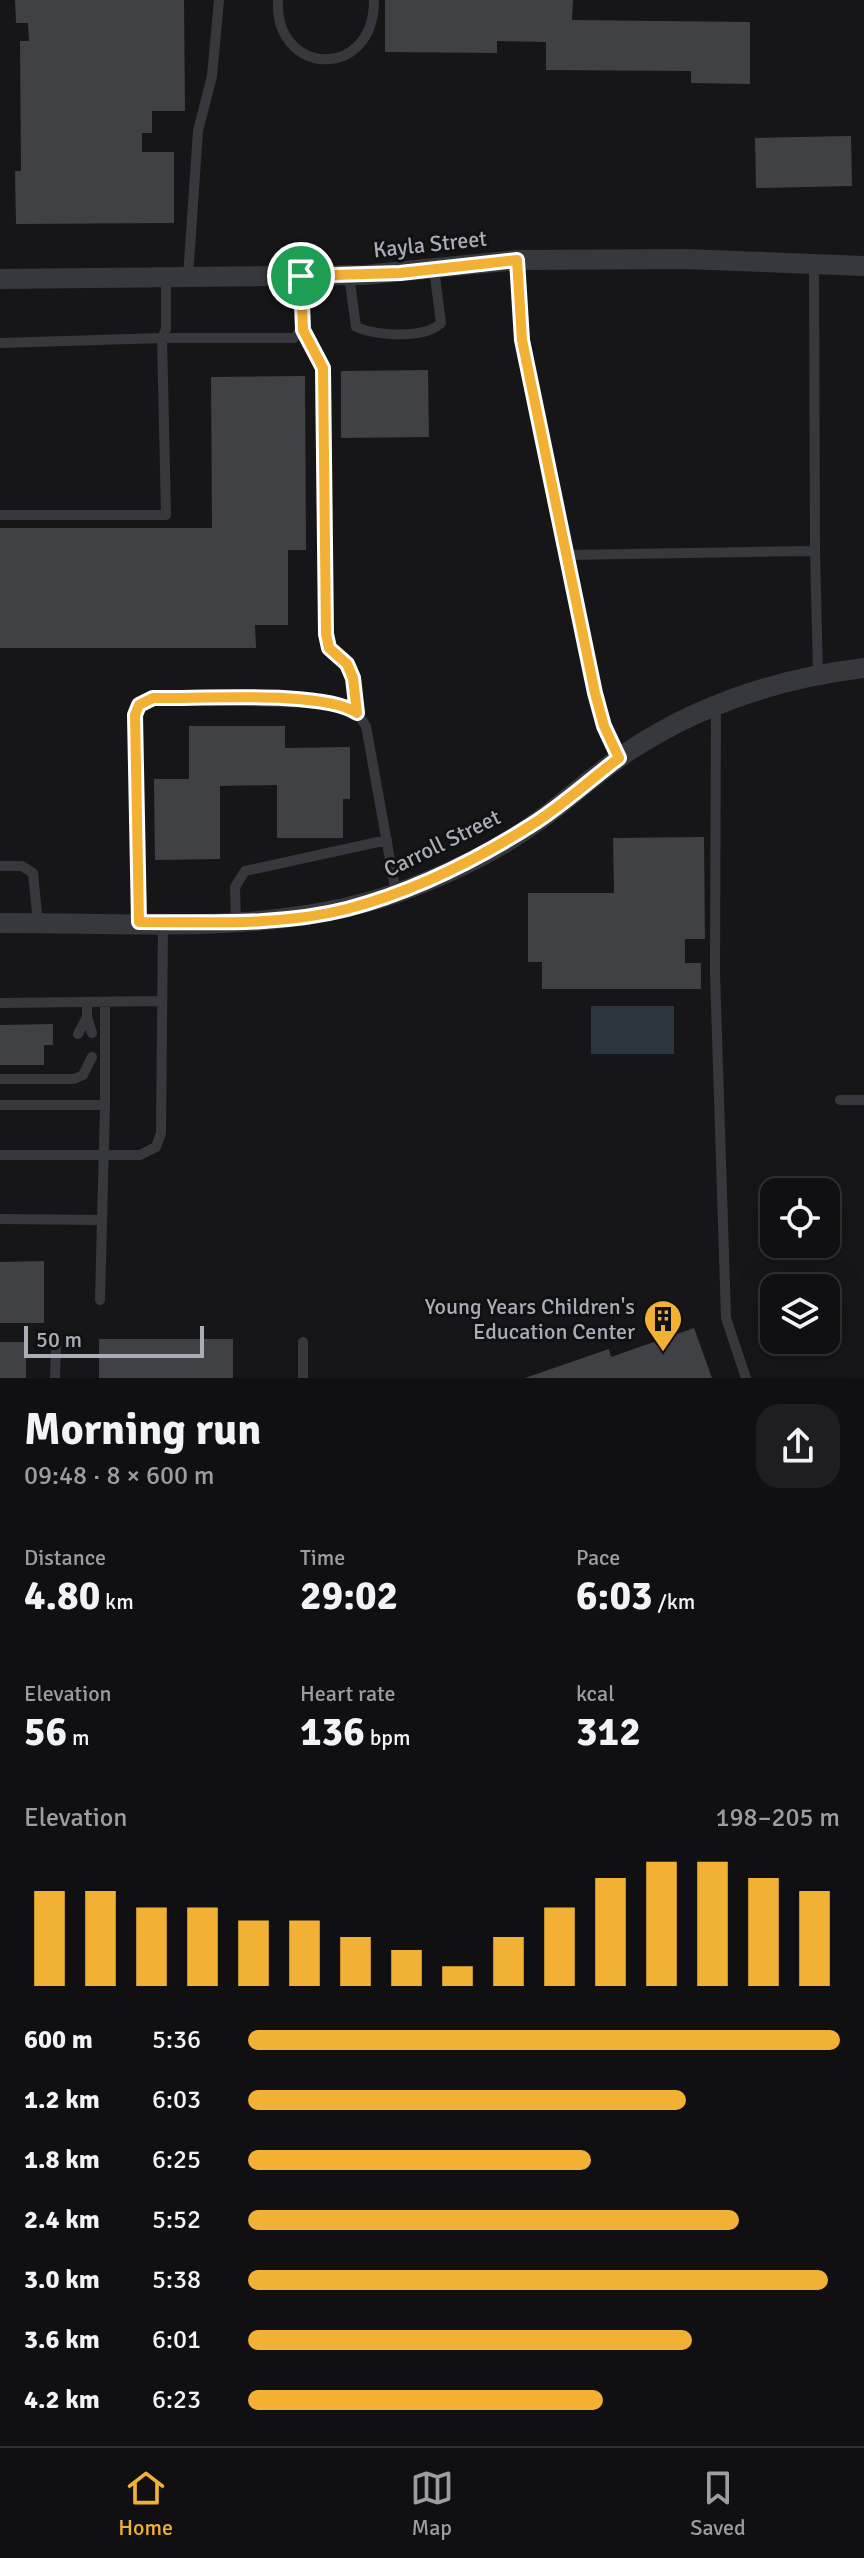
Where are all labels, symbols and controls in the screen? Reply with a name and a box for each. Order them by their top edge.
street label: Kayla Street [372,225,488,263]
pin [267,242,335,310]
icon: arrive [279,254,323,298]
street label: Carroll Street [379,803,505,883]
map controls [760,1178,840,1354]
button: locate [760,1178,840,1258]
button: layers [760,1274,840,1354]
place label: Young Years Children's Education Center [425,1293,635,1345]
building icon: Young Years Children's Education Center [642,1298,684,1353]
scale bar [24,1322,204,1358]
text: 50 m [36,1326,82,1353]
text: Morning run [24,1403,261,1457]
button: share [756,1404,840,1488]
text: 09:48 · 8 × 600 m [24,1460,215,1492]
text: Distance [24,1544,106,1571]
text: Time [300,1544,345,1571]
text: Pace [576,1544,620,1571]
text: 4.80 [24,1571,100,1621]
text: 29:02 [300,1571,398,1621]
text: 6:03 [576,1571,653,1621]
text: km [100,1588,134,1615]
text: /km [653,1588,695,1615]
text: Elevation [24,1680,112,1707]
text: Heart rate [300,1680,395,1707]
text: kcal [576,1680,615,1707]
text: 56 [24,1707,67,1757]
text: 136 [300,1707,365,1757]
text: 312 [576,1707,641,1757]
text: m [67,1724,90,1751]
text: bpm [365,1724,410,1751]
text: Elevation [24,1802,128,1834]
text: 198–205 m [716,1802,840,1834]
text: 600 m [24,2024,93,2056]
text: 5:36 [152,2024,201,2056]
text: 1.2 km [24,2084,100,2116]
text: 6:03 [152,2084,201,2116]
text: 1.8 km [24,2144,100,2176]
text: 6:25 [152,2144,201,2176]
text: 2.4 km [24,2204,100,2236]
text: 5:52 [152,2204,201,2236]
text: 3.0 km [24,2264,100,2296]
text: 5:38 [152,2264,201,2296]
text: 3.6 km [24,2324,100,2356]
text: 6:01 [152,2324,201,2356]
text: 4.2 km [24,2384,100,2416]
text: 6:23 [152,2384,201,2416]
tab: Home [118,2466,173,2541]
tab: Map [410,2466,454,2541]
tab: Saved [690,2466,746,2541]

